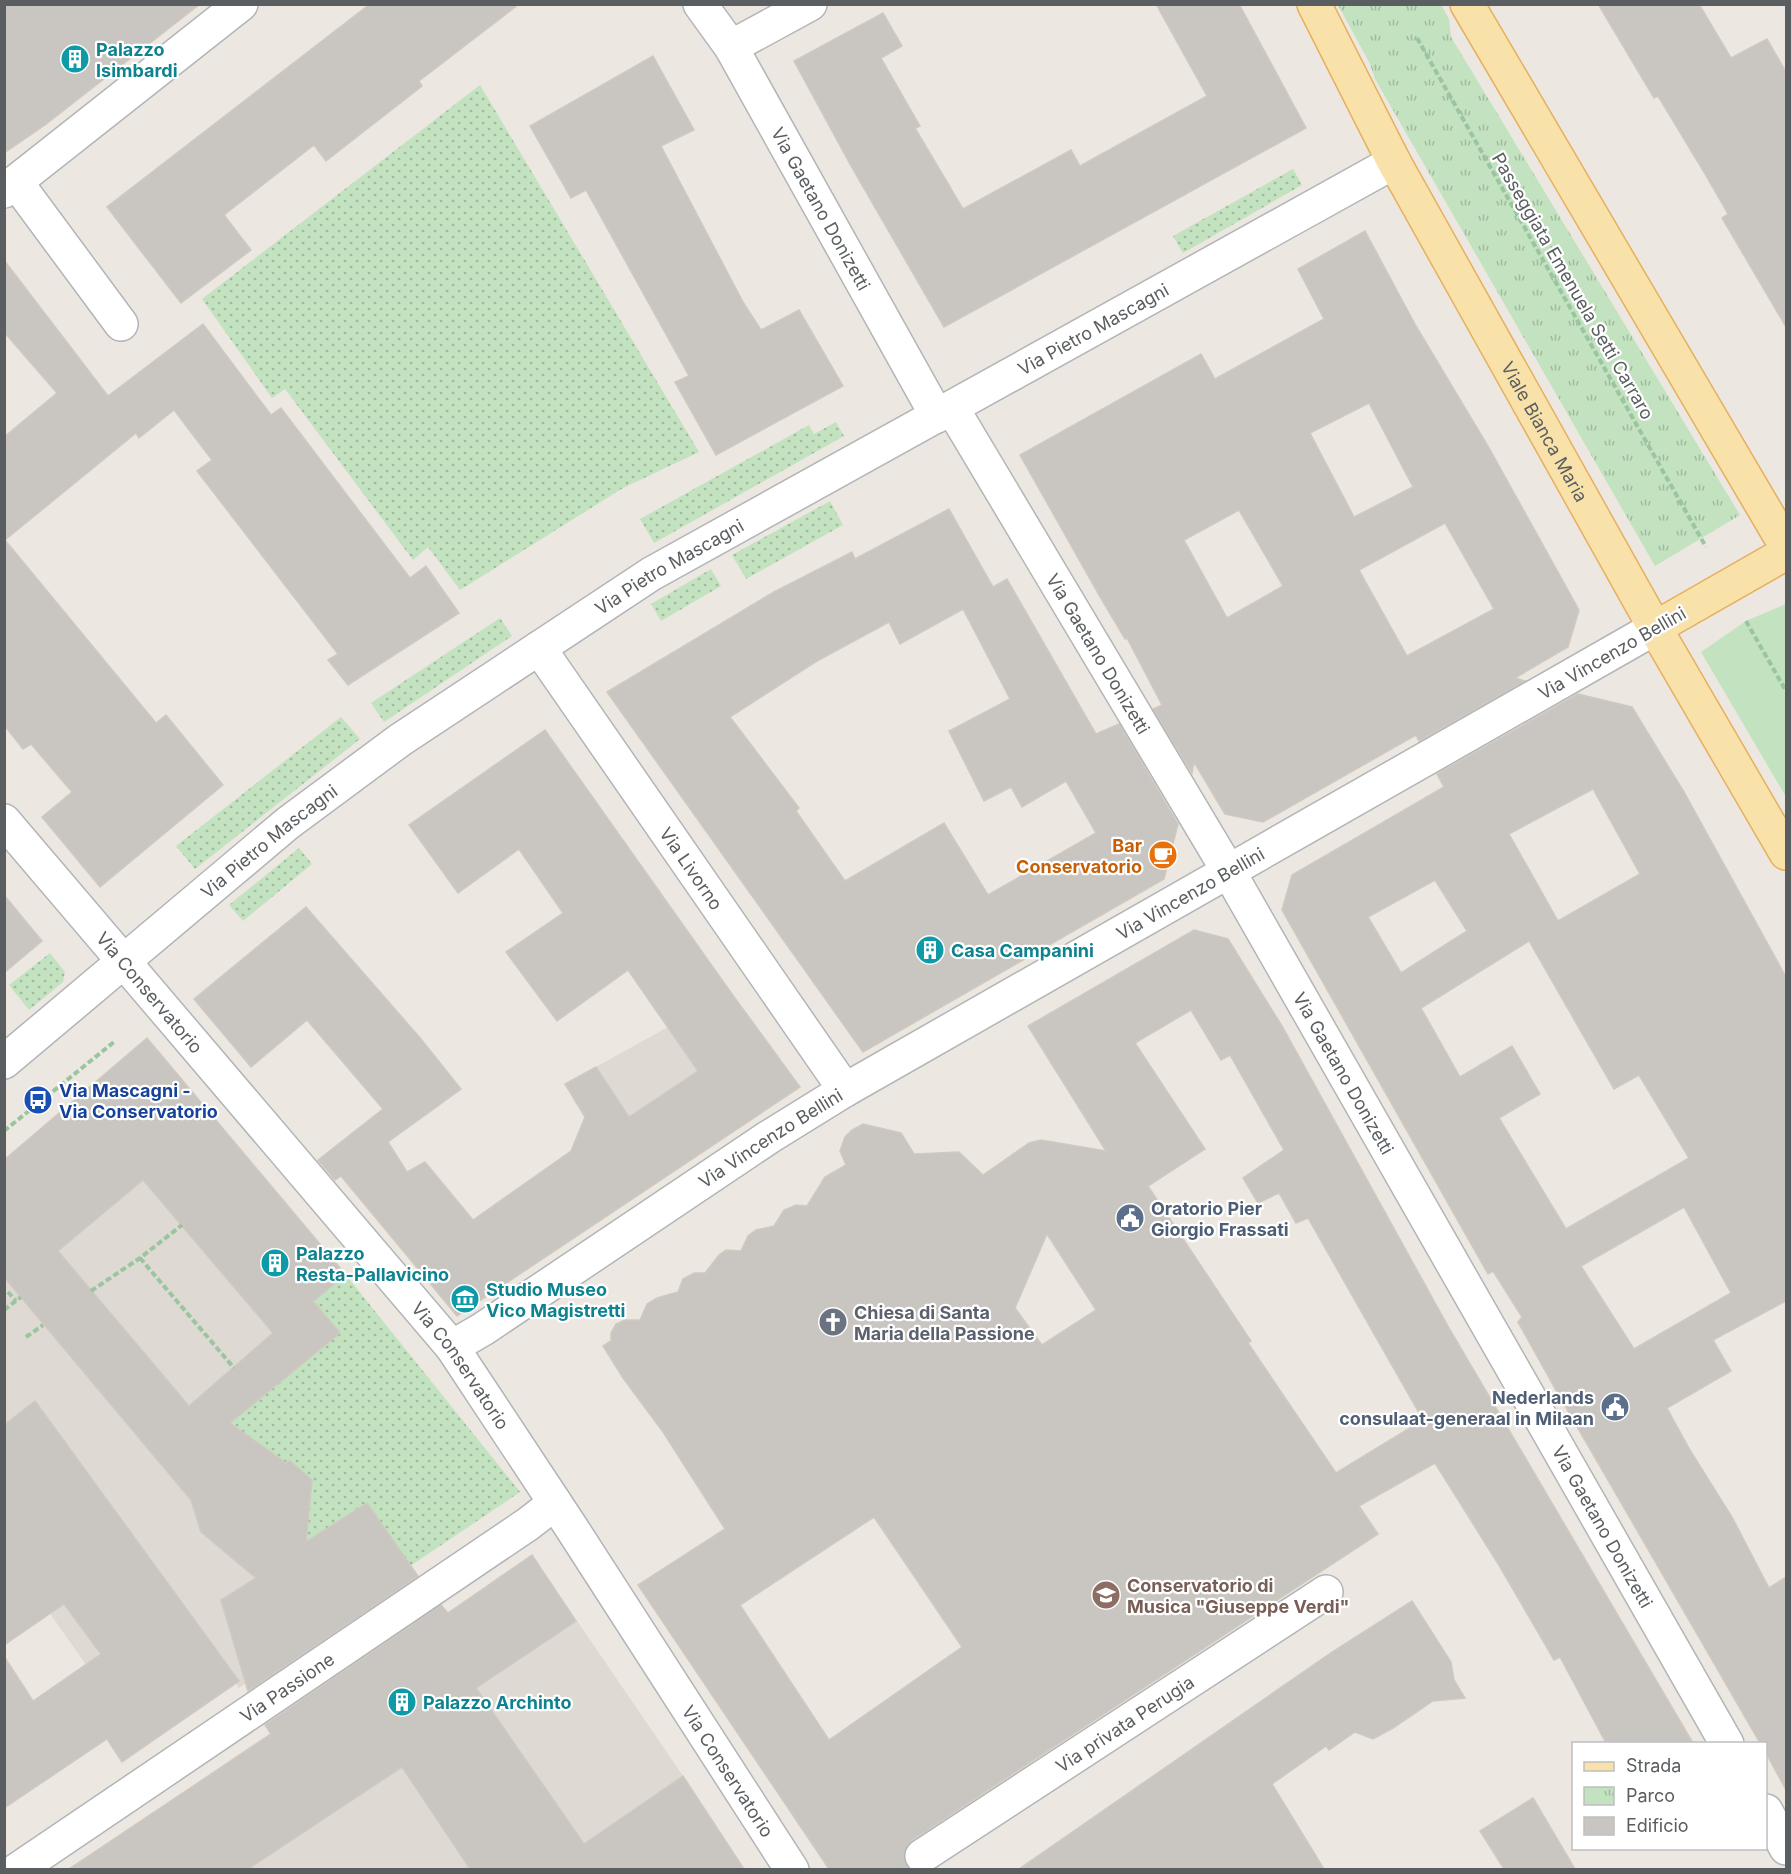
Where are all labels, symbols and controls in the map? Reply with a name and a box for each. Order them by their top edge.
place label: Palazzo Isimbardi [96,39,178,81]
building icon: Palazzo Isimbardi [59,43,91,75]
street label: Via Gaetano Donizetti [767,123,875,294]
street label: Passeggiata Emenuela Setti Carraro [1488,149,1658,423]
street label: Via Pietro Mascagni [1014,279,1172,379]
street label: Viale Bianca Maria [1497,358,1593,505]
street label: Via Pietro Mascagni [591,514,747,619]
street label: Via Gaetano Donizetti [1043,570,1155,738]
street label: Via Vincenzo Bellini [1535,602,1689,704]
street label: Via Pietro Mascagni [197,780,341,902]
street label: Via Livorno [656,823,727,914]
place label: Bar Conservatorio [1016,835,1142,877]
cafe icon: Bar Conservatorio [1147,839,1179,871]
street label: Via Vincenzo Bellini [1113,843,1268,944]
street label: Via Conservatorio [92,927,207,1057]
building icon: Casa Campanini [914,934,946,966]
place label: Casa Campanini [951,940,1094,961]
street label: Via Gaetano Donizetti [1289,988,1398,1158]
place label: Via Mascagni - Via Conservatorio [59,1080,218,1122]
bus stop icon: Via Mascagni - Via Conservatorio [22,1084,54,1116]
street label: Via Vincenzo Bellini [695,1084,846,1192]
place label: Oratorio Pier Giorgio Frassati [1151,1198,1289,1240]
public building icon: Oratorio Pier Giorgio Frassati [1114,1202,1146,1234]
place label: Palazzo Resta-Pallavicino [296,1243,449,1285]
building icon: Palazzo Resta-Pallavicino [259,1247,291,1279]
place label: Studio Museo Vico Magistretti [486,1279,625,1321]
museum icon: Studio Museo Vico Magistretti [449,1283,481,1315]
street label: Via Conservatorio [408,1297,514,1433]
place label: Chiesa di Santa Maria della Passione [854,1302,1035,1344]
church icon: Chiesa di Santa Maria della Passione [817,1306,849,1338]
place label: Nederlands consulaat-generaal in Milaan [1339,1387,1594,1429]
public building icon: Nederlands consulaat-generaal in Milaan [1599,1391,1631,1423]
street label: Via Gaetano Donizetti [1548,1442,1657,1611]
place label: Conservatorio di Musica "Giuseppe Verdi" [1127,1575,1350,1617]
school or university icon: Conservatorio di Musica "Giuseppe Verdi" [1090,1579,1122,1611]
street label: Via Passione [236,1648,338,1726]
street label: Via privata Perugia [1052,1671,1198,1776]
building icon: Palazzo Archinto [386,1686,418,1718]
place label: Palazzo Archinto [423,1692,571,1713]
street label: Via Conservatorio [678,1701,778,1841]
legend [1572,1742,1767,1850]
text: Strada [1626,1755,1681,1776]
text: Parco [1626,1785,1675,1806]
text: Edificio [1626,1815,1689,1836]

